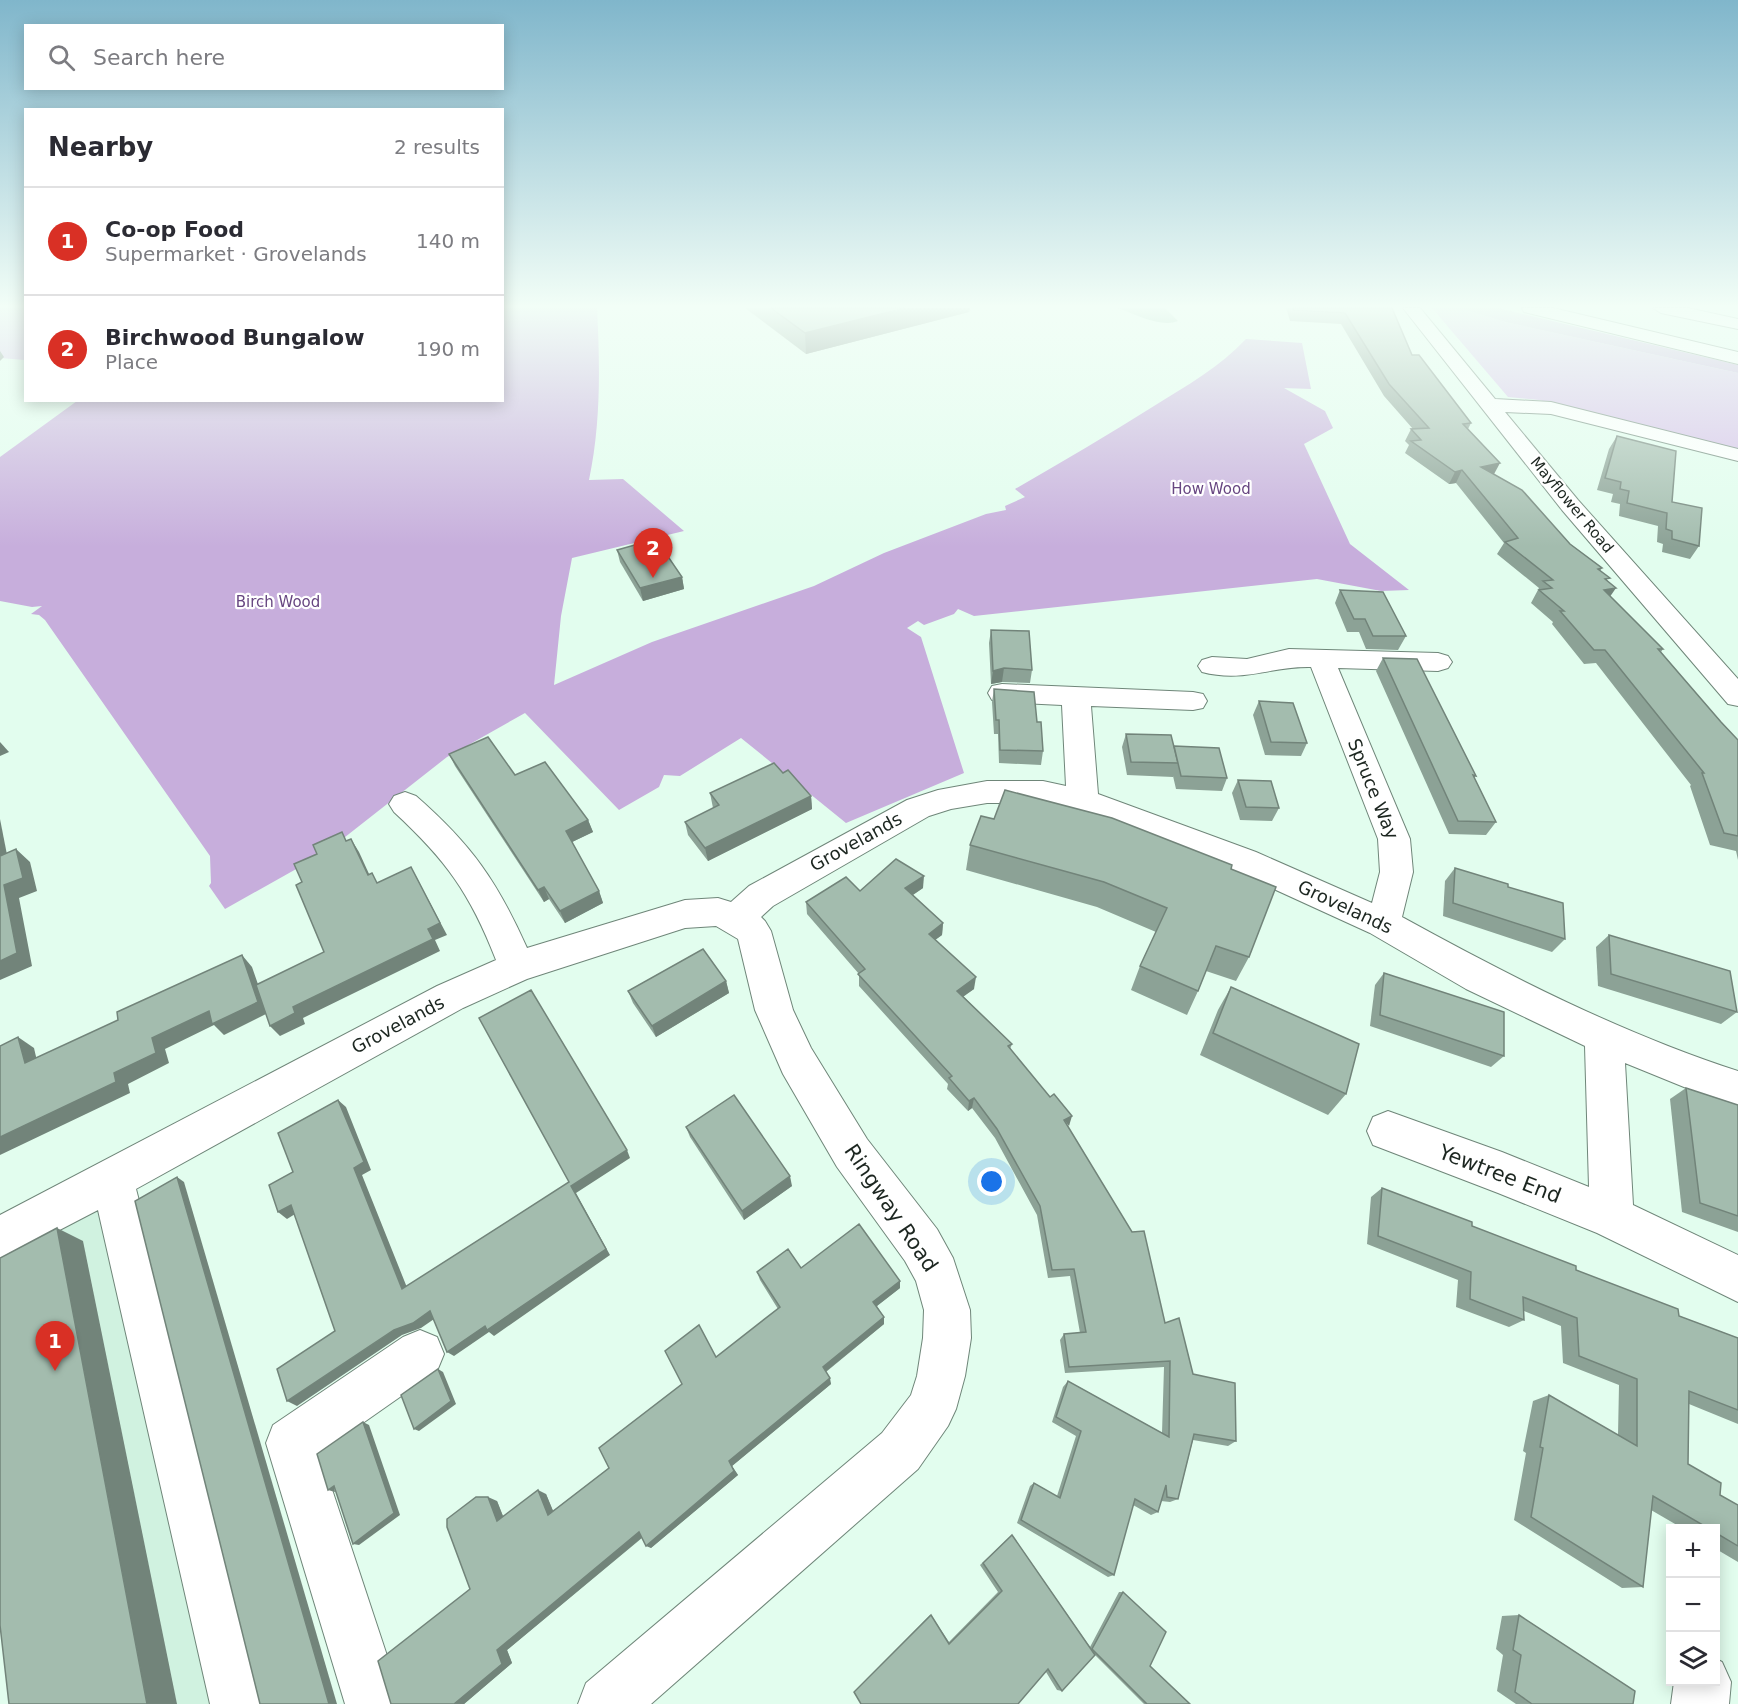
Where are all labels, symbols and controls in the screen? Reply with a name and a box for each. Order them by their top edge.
search box [24,24,504,90]
icon: search [45,41,78,74]
text: Search here [93,45,225,70]
text: Nearby [48,132,153,162]
text: 2 results [394,135,480,159]
text: Co-op Food [105,217,244,242]
text: 1 [61,229,74,253]
text: 140 m [416,229,480,253]
text: Supermarket · Grovelands [105,242,367,266]
text: Birchwood Bungalow [105,325,365,350]
text: 2 [61,337,74,361]
text: 190 m [416,337,480,361]
text: Place [105,350,158,374]
street label: Mayflower Road [1527,453,1617,557]
park label: How Wood [1171,480,1251,498]
pin: 2 [634,528,672,578]
park label: Birch Wood [236,593,320,611]
street label: Spruce Way [1344,735,1403,843]
street label: Grovelands [806,808,905,875]
street label: Grovelands [1295,875,1396,938]
street label: Grovelands [348,991,448,1058]
street label: Yewtree End [1435,1139,1565,1208]
street label: Ringway Road [839,1140,943,1276]
your location [977,1167,1006,1196]
pin: 1 [36,1322,74,1371]
map controls [1666,1524,1720,1686]
button: + [1666,1524,1720,1578]
button: − [1666,1578,1720,1632]
button: layers [1666,1632,1720,1686]

